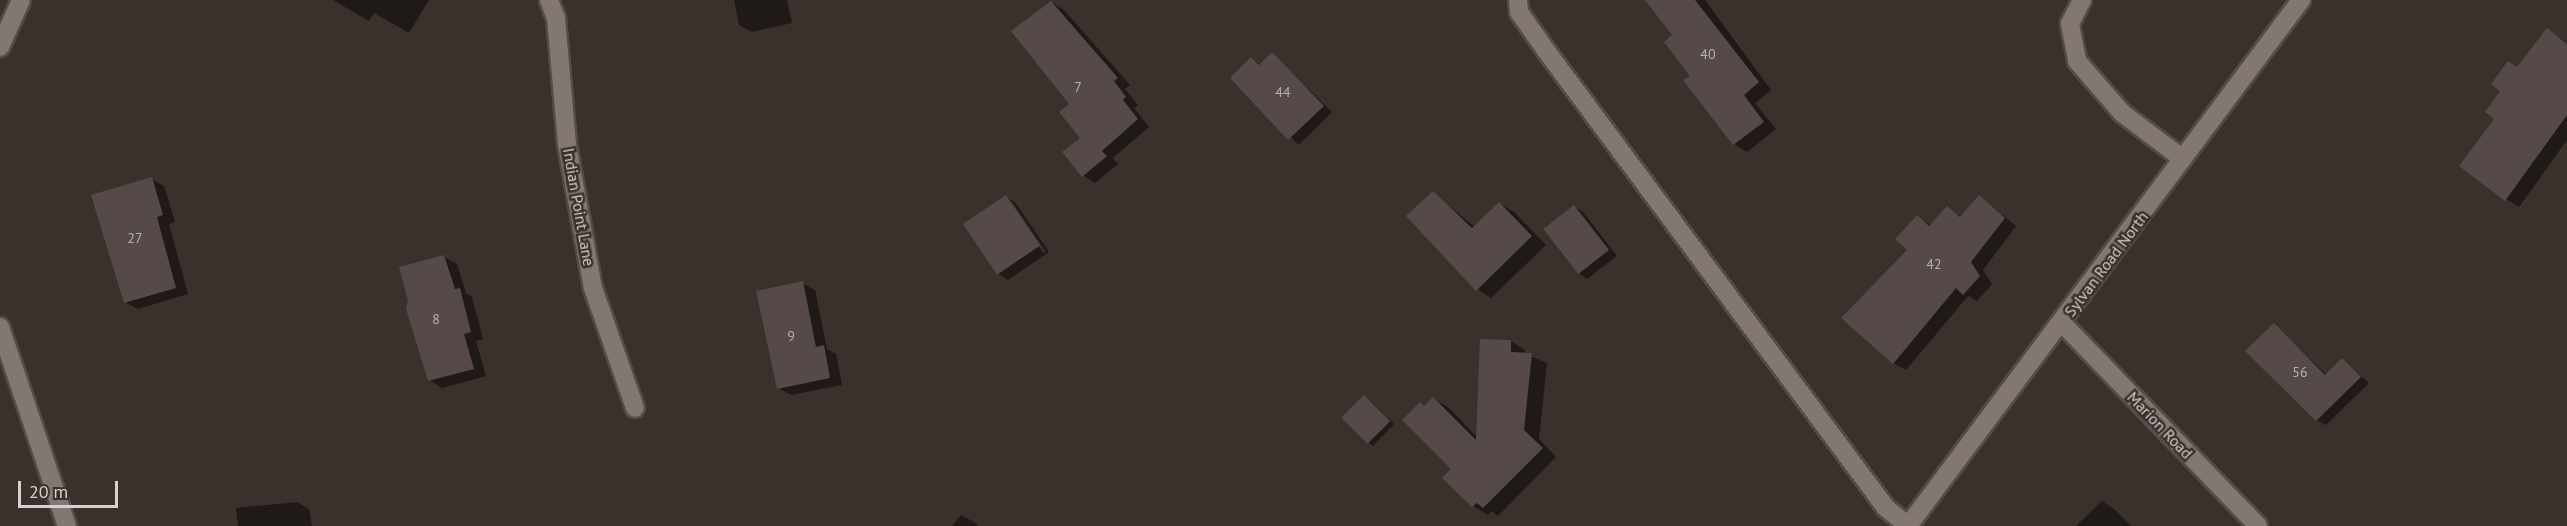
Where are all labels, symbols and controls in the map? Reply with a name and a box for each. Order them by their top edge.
house number: 40 [1700,46,1716,62]
house number: 7 [1074,79,1082,95]
house number: 44 [1275,84,1291,100]
street label: Indian Point Lane [559,146,599,268]
street label: Sylvan Road North [2060,208,2152,320]
house number: 27 [127,230,143,246]
house number: 42 [1926,256,1942,272]
house number: 8 [432,311,440,327]
house number: 9 [787,328,795,344]
house number: 56 [2292,364,2308,380]
street label: Marion Road [2123,387,2197,463]
scale bar [21,469,122,507]
text: 20 m [29,480,68,503]

